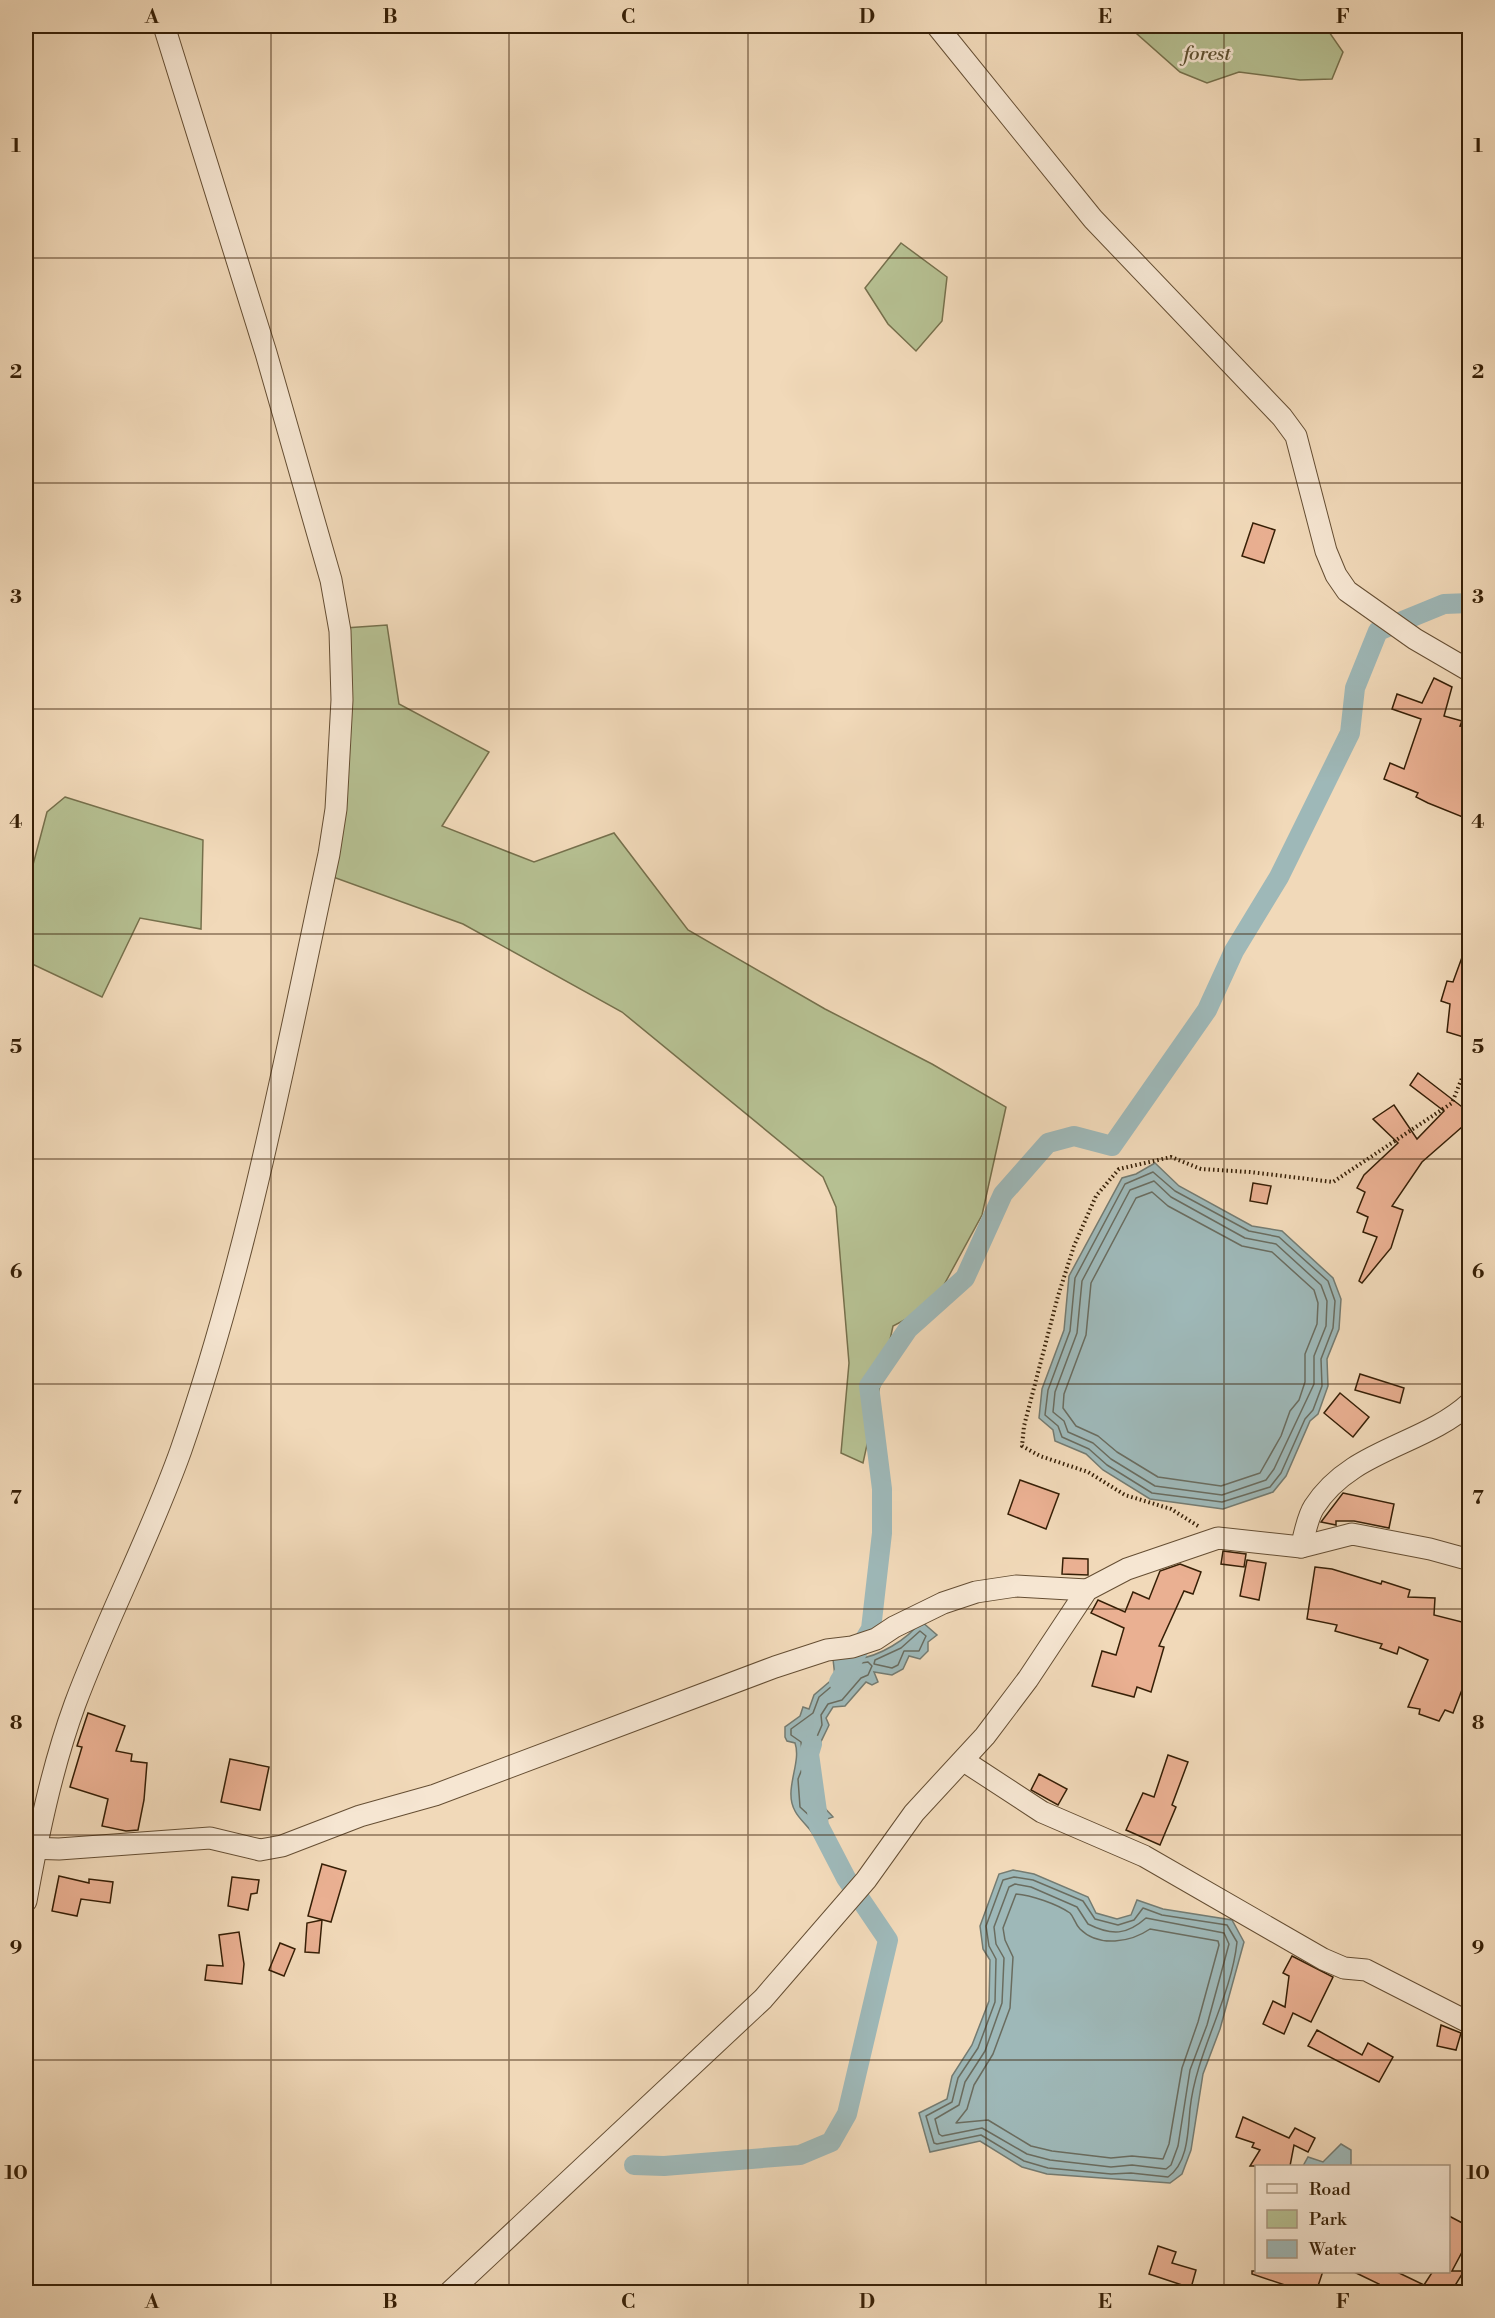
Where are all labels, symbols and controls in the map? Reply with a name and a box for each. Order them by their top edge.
text: A [144,5,160,30]
text: B [382,5,398,30]
text: C [621,5,635,30]
text: D [859,5,875,30]
text: E [1098,5,1112,30]
text: F [1336,5,1350,30]
park label: forest [1179,42,1231,67]
text: 1 [11,134,21,159]
text: 1 [1473,134,1483,159]
text: 2 [10,360,22,385]
text: 2 [1472,360,1484,385]
text: 3 [10,585,22,610]
text: 3 [1472,585,1484,610]
text: 4 [9,810,23,835]
text: 4 [1471,810,1485,835]
text: 5 [10,1035,22,1060]
text: 5 [1472,1035,1484,1060]
text: 6 [10,1260,23,1285]
text: 6 [1472,1260,1485,1285]
text: 7 [10,1486,22,1511]
text: 7 [1472,1486,1484,1511]
text: 8 [10,1711,23,1736]
text: 8 [1472,1711,1485,1736]
text: 9 [10,1936,22,1961]
text: 9 [1472,1936,1484,1961]
text: 10 [4,2161,28,2186]
text: 10 [1466,2161,1490,2186]
legend [1255,2165,1450,2273]
text: Road [1309,2178,1352,2201]
text: Park [1309,2208,1348,2231]
text: Water [1308,2238,1357,2261]
text: A [144,2290,160,2315]
text: B [382,2290,398,2315]
text: C [621,2290,635,2315]
text: D [859,2290,875,2315]
text: E [1098,2290,1112,2315]
text: F [1336,2290,1350,2315]

